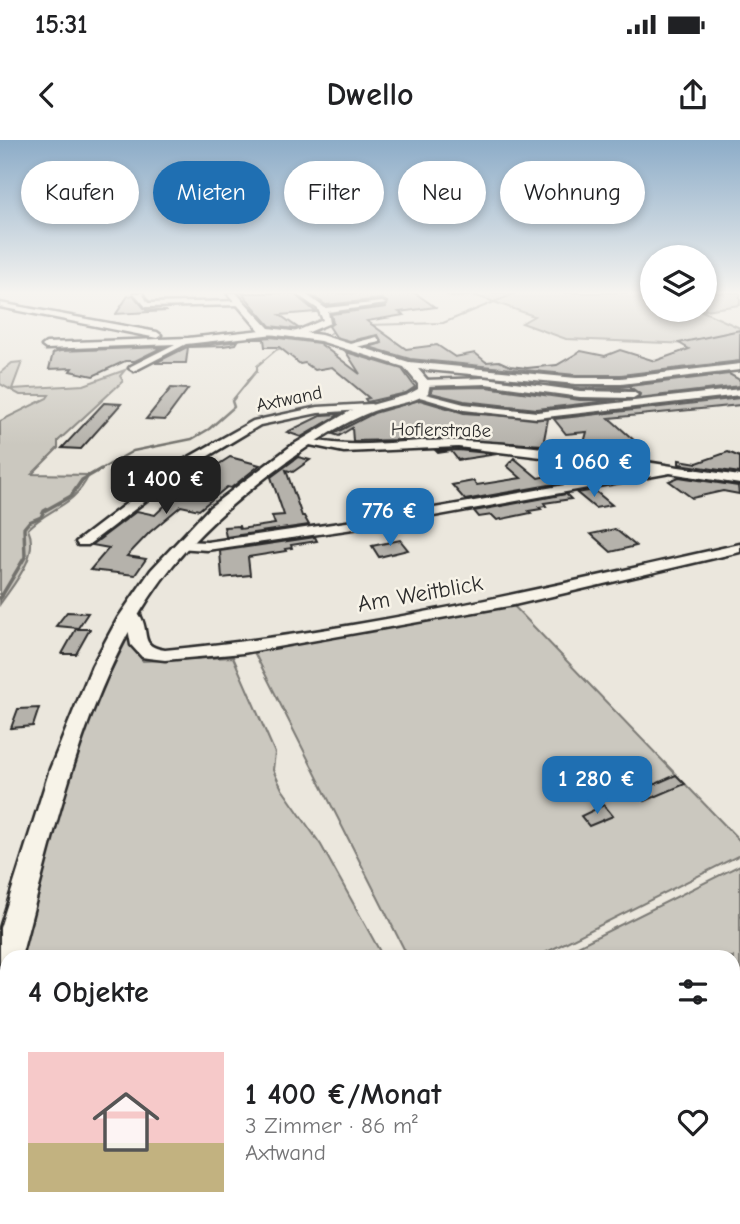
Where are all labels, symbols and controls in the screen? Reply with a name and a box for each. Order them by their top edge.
text: 15:31 [35,10,87,40]
icon: back [28,76,66,114]
text: Dwello [326,76,414,113]
icon: share [674,76,712,114]
chip: Kaufen [21,161,139,224]
chip: Mieten [153,161,270,224]
chip: Filter [284,161,384,224]
chip: Neu [398,161,486,224]
chip: Wohnung [500,161,645,224]
map controls [640,245,717,322]
button: layers [640,245,717,322]
street label: Axtwand [254,381,324,417]
street label: Hoflerstraße [391,418,491,442]
pin: 1 060 € [529,440,659,499]
text: 1 060 € [554,448,634,475]
pin: 1 400 € [101,456,231,516]
text: 1 400 € [127,465,205,492]
pin: 776 € [341,488,439,548]
text: 776 € [362,497,418,524]
street label: Am Weitblick [355,569,485,618]
pin: 1 280 € [532,756,662,816]
text: 1 280 € [558,765,636,792]
icon: filters [674,973,712,1011]
text: 4 Objekte [28,975,149,1010]
text: 1 400 €/Monat [245,1077,441,1112]
icon: home [84,1080,168,1164]
icon: heart [674,1103,712,1141]
text: 3 Zimmer · 86 m² [245,1112,418,1139]
text: Axtwand [245,1139,326,1166]

